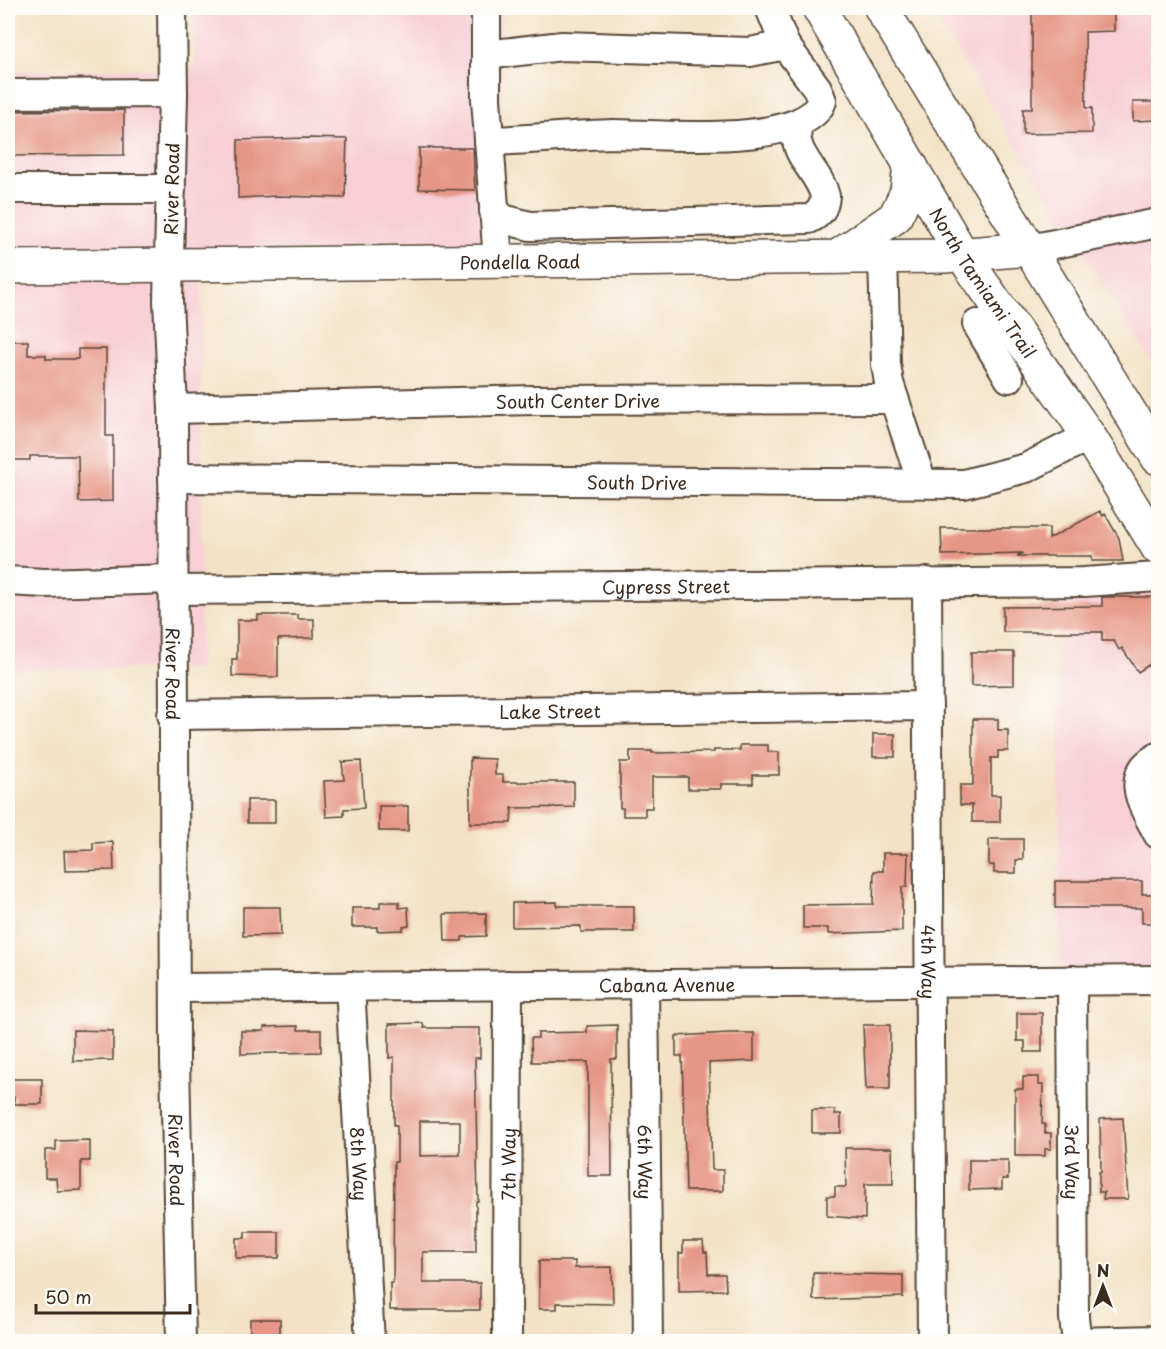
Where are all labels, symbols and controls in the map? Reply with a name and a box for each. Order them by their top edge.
street label: River Road [157,142,185,236]
street label: North Tamiami Trail [924,202,1044,363]
street label: Pondella Road [459,247,580,275]
street label: South Center Drive [496,386,660,414]
street label: South Drive [587,468,687,495]
street label: Cypress Street [602,572,730,600]
street label: River Road [160,627,187,720]
street label: Lake Street [499,696,601,725]
street label: 4th Way [916,925,943,999]
street label: Cabana Avenue [599,970,736,998]
street label: River Road [163,1113,192,1207]
street label: 6th Way [632,1124,660,1200]
street label: 3rd Way [1059,1124,1087,1200]
street label: 8th Way [344,1126,376,1202]
street label: 7th Way [494,1128,521,1200]
north arrow [1073,1256,1133,1316]
text: N [1097,1258,1109,1282]
scale bar [36,1277,190,1315]
text: 50 m [45,1283,92,1310]

